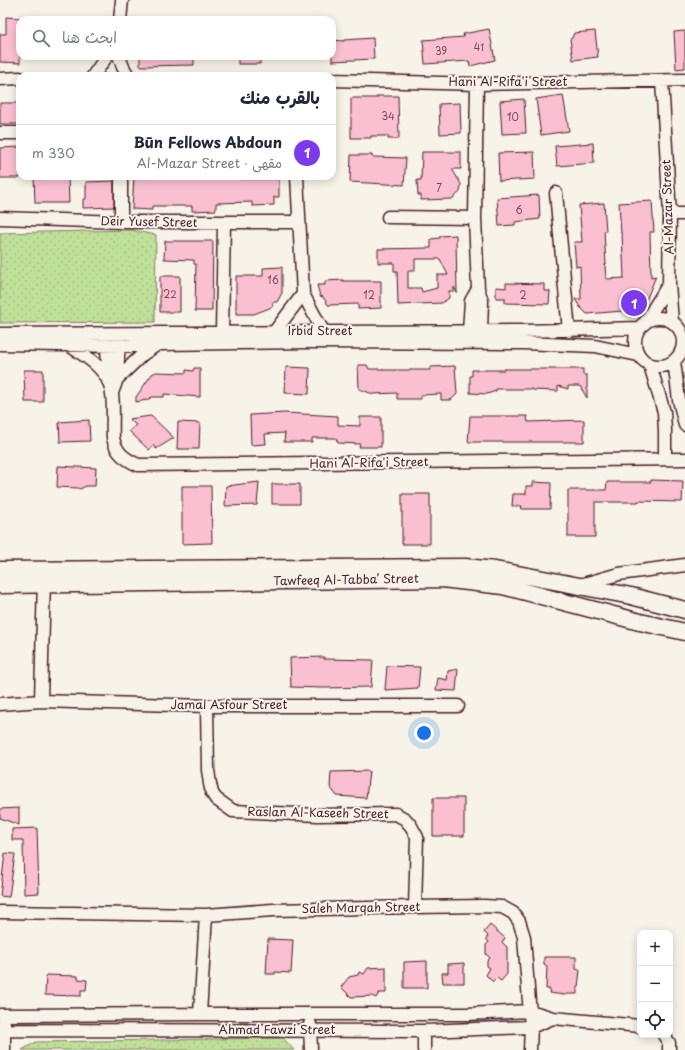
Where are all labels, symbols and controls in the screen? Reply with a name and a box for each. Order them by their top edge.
search box [16,16,336,60]
text: ابحث هنا [62,25,117,48]
icon: search [30,27,52,49]
house number: 41 [474,39,484,54]
house number: 39 [435,43,447,58]
street label: Hani Al-Rifa'i Street [449,72,568,90]
text: بالقرب منك [240,84,320,110]
house number: 34 [381,108,395,123]
house number: 10 [507,109,519,124]
text: Būn Fellows Abdoun [133,130,282,153]
text: 330 m [32,143,75,162]
text: 1 [304,143,310,162]
text: مقهى · Al-Mazar Street [137,153,282,172]
street label: Al-Mazar Street [656,159,678,255]
house number: 7 [436,180,442,195]
house number: 6 [515,202,523,217]
street label: Deir Yusef Street [101,211,198,231]
house number: 16 [267,272,279,287]
house number: 22 [163,286,177,301]
house number: 12 [363,287,375,302]
house number: 2 [519,287,527,302]
pin: 1 [621,288,647,318]
street label: Irbid Street [288,321,352,339]
street label: Hani Al-Rifa'i Street [309,452,429,472]
street label: Tawfeeq Al-Tabba’ Street [273,569,419,589]
street label: Jamal Asfour Street [170,695,288,713]
your location [414,723,434,743]
street label: Raslan Al-Kaseeh Street [247,802,389,822]
street label: Saleh Marqah Street [302,897,421,917]
map controls [637,930,673,1038]
button: + [637,930,673,966]
button: − [637,966,673,1002]
button: locate [637,1002,673,1038]
street label: Ahmad Fawzi Street [219,1020,336,1038]

